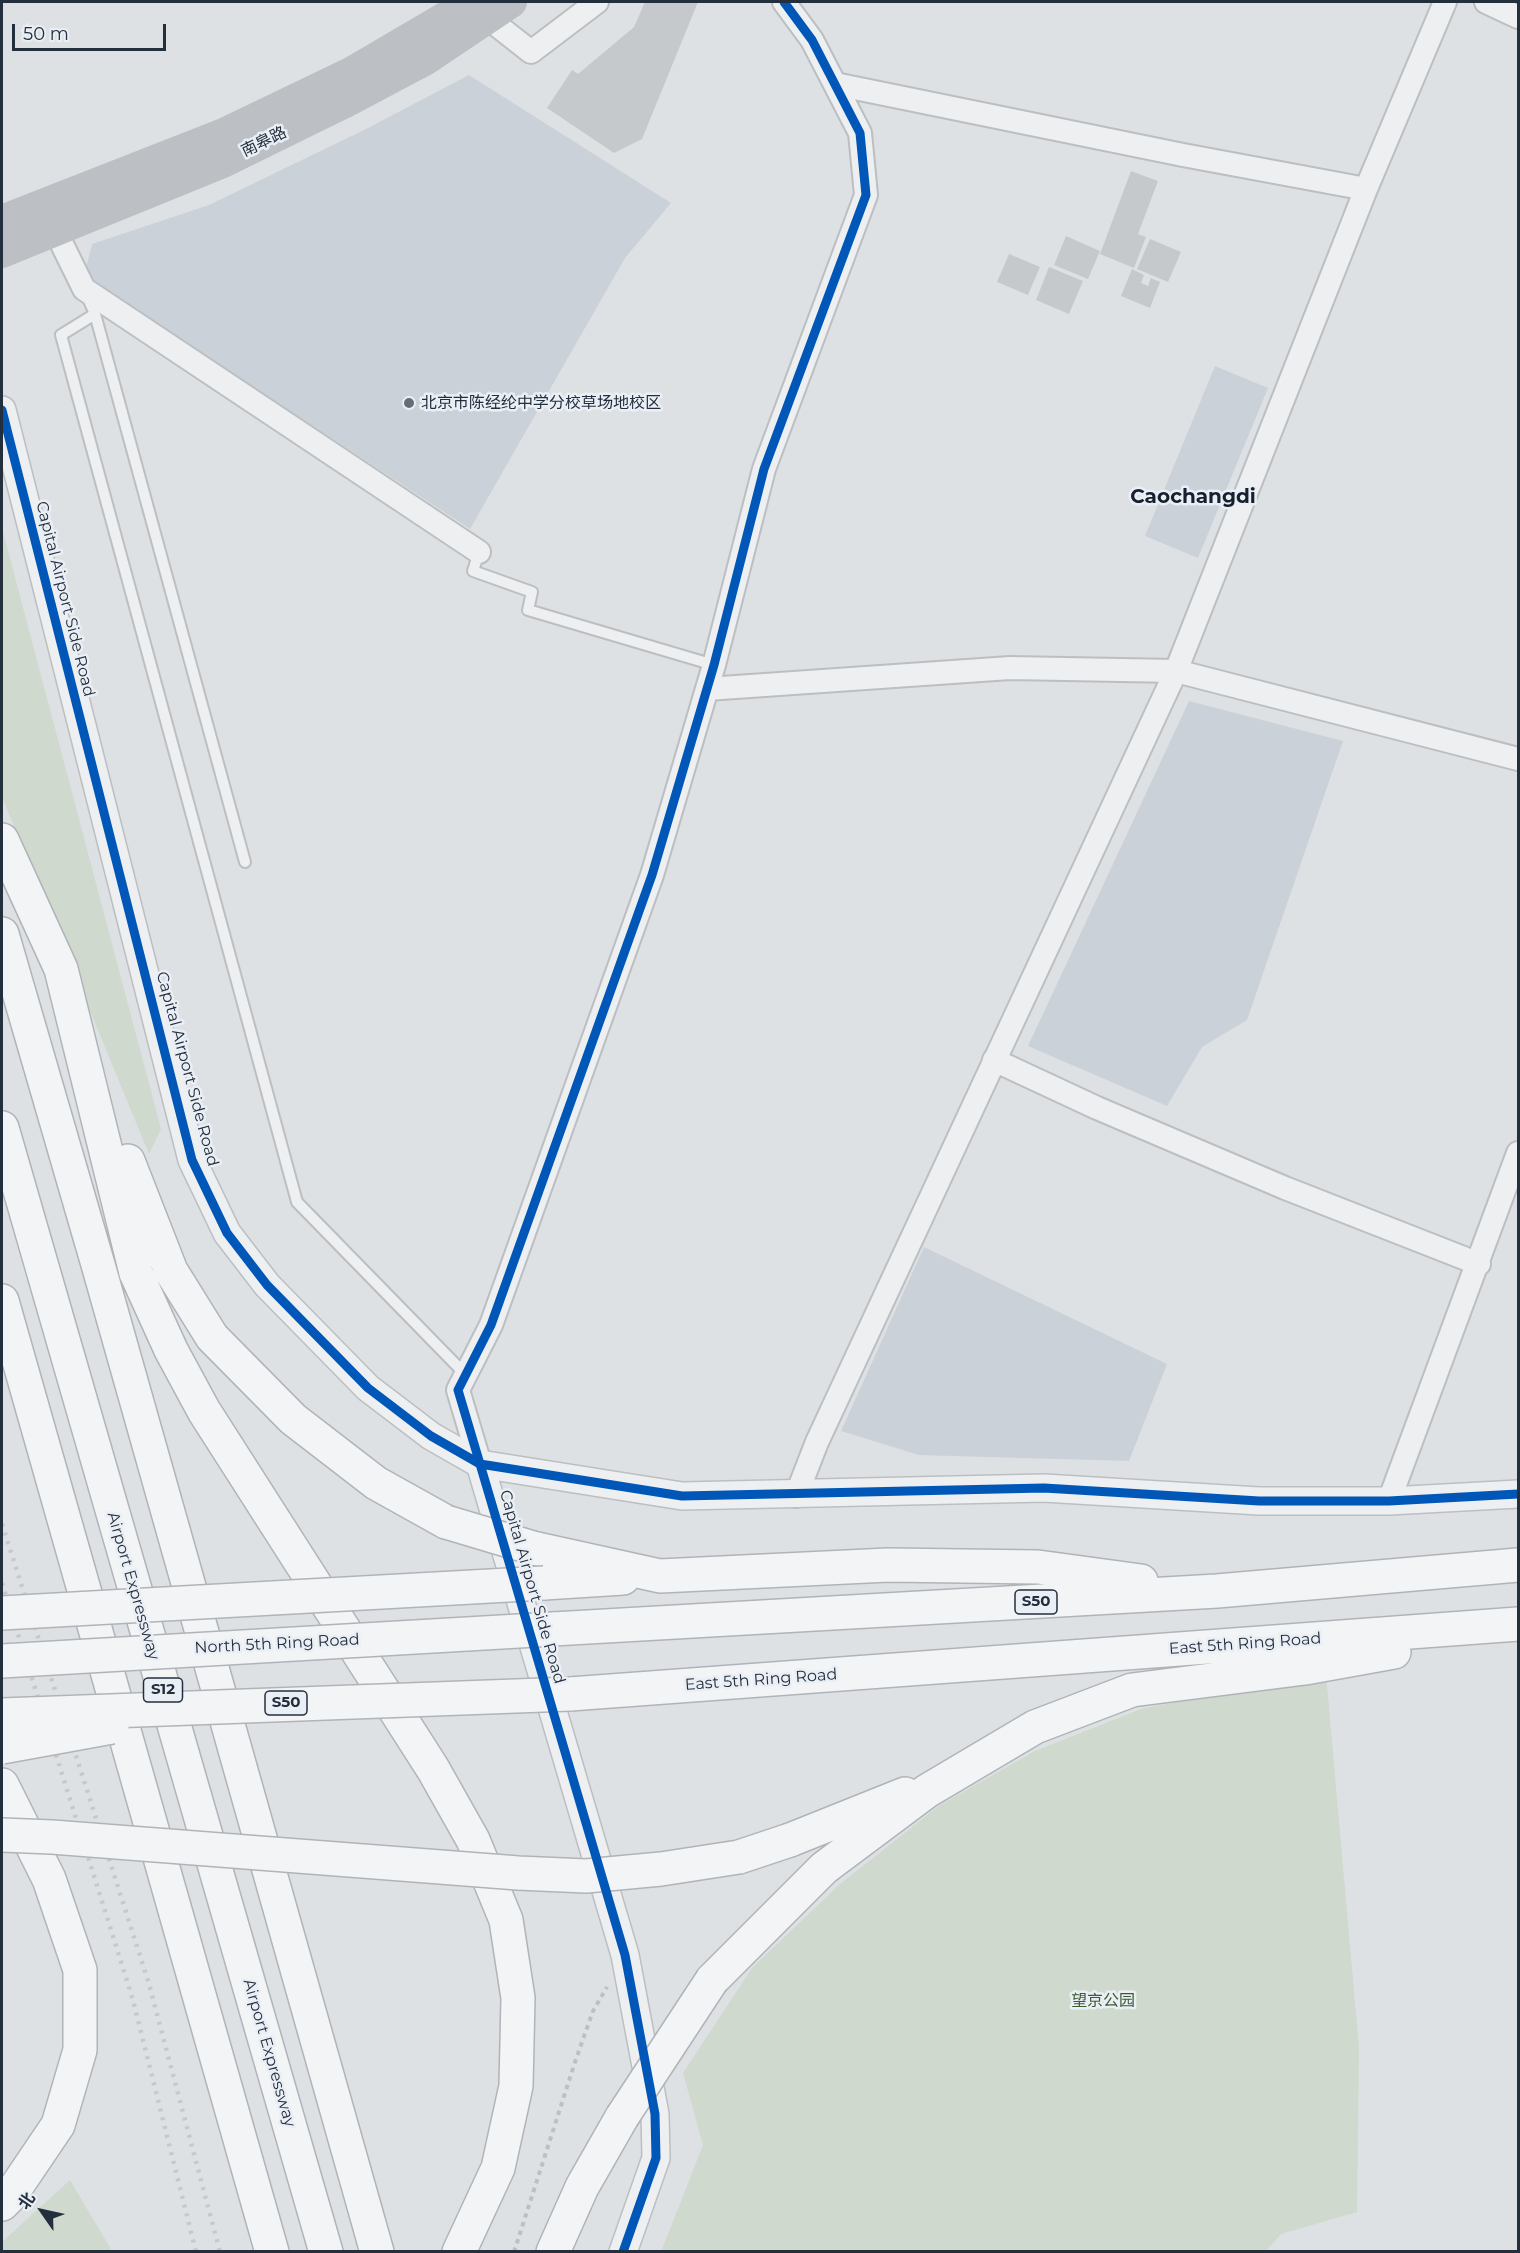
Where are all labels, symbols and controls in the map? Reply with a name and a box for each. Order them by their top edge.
scale bar [15,12,170,50]
text: 50 m [23,23,69,45]
street label: 南皋路 [238,123,290,161]
place label: 北京市陈经纶中学分校草场地校区 [421,393,661,413]
marker: 北京市陈经纶中学分校草场地校区 [402,396,416,410]
district label: Caochangdi [1130,485,1256,509]
street label: Capital Airport Side Road [31,499,99,699]
street label: Capital Airport Side Road [152,970,222,1168]
street label: Capital Airport Side Road [495,1488,569,1686]
street label: Airport Expressway [103,1510,163,1662]
road number: S50 [1015,1590,1057,1614]
street label: East 5th Ring Road [1168,1629,1322,1659]
street label: North 5th Ring Road [194,1630,360,1658]
street label: East 5th Ring Road [684,1665,838,1695]
road number: S12 [144,1678,182,1702]
road number: S50 [265,1691,307,1715]
street label: Airport Expressway [239,1977,299,2129]
park label: 望京公园 [1071,1991,1135,2011]
north arrow [12,2181,72,2241]
text: 北 [14,2189,39,2213]

